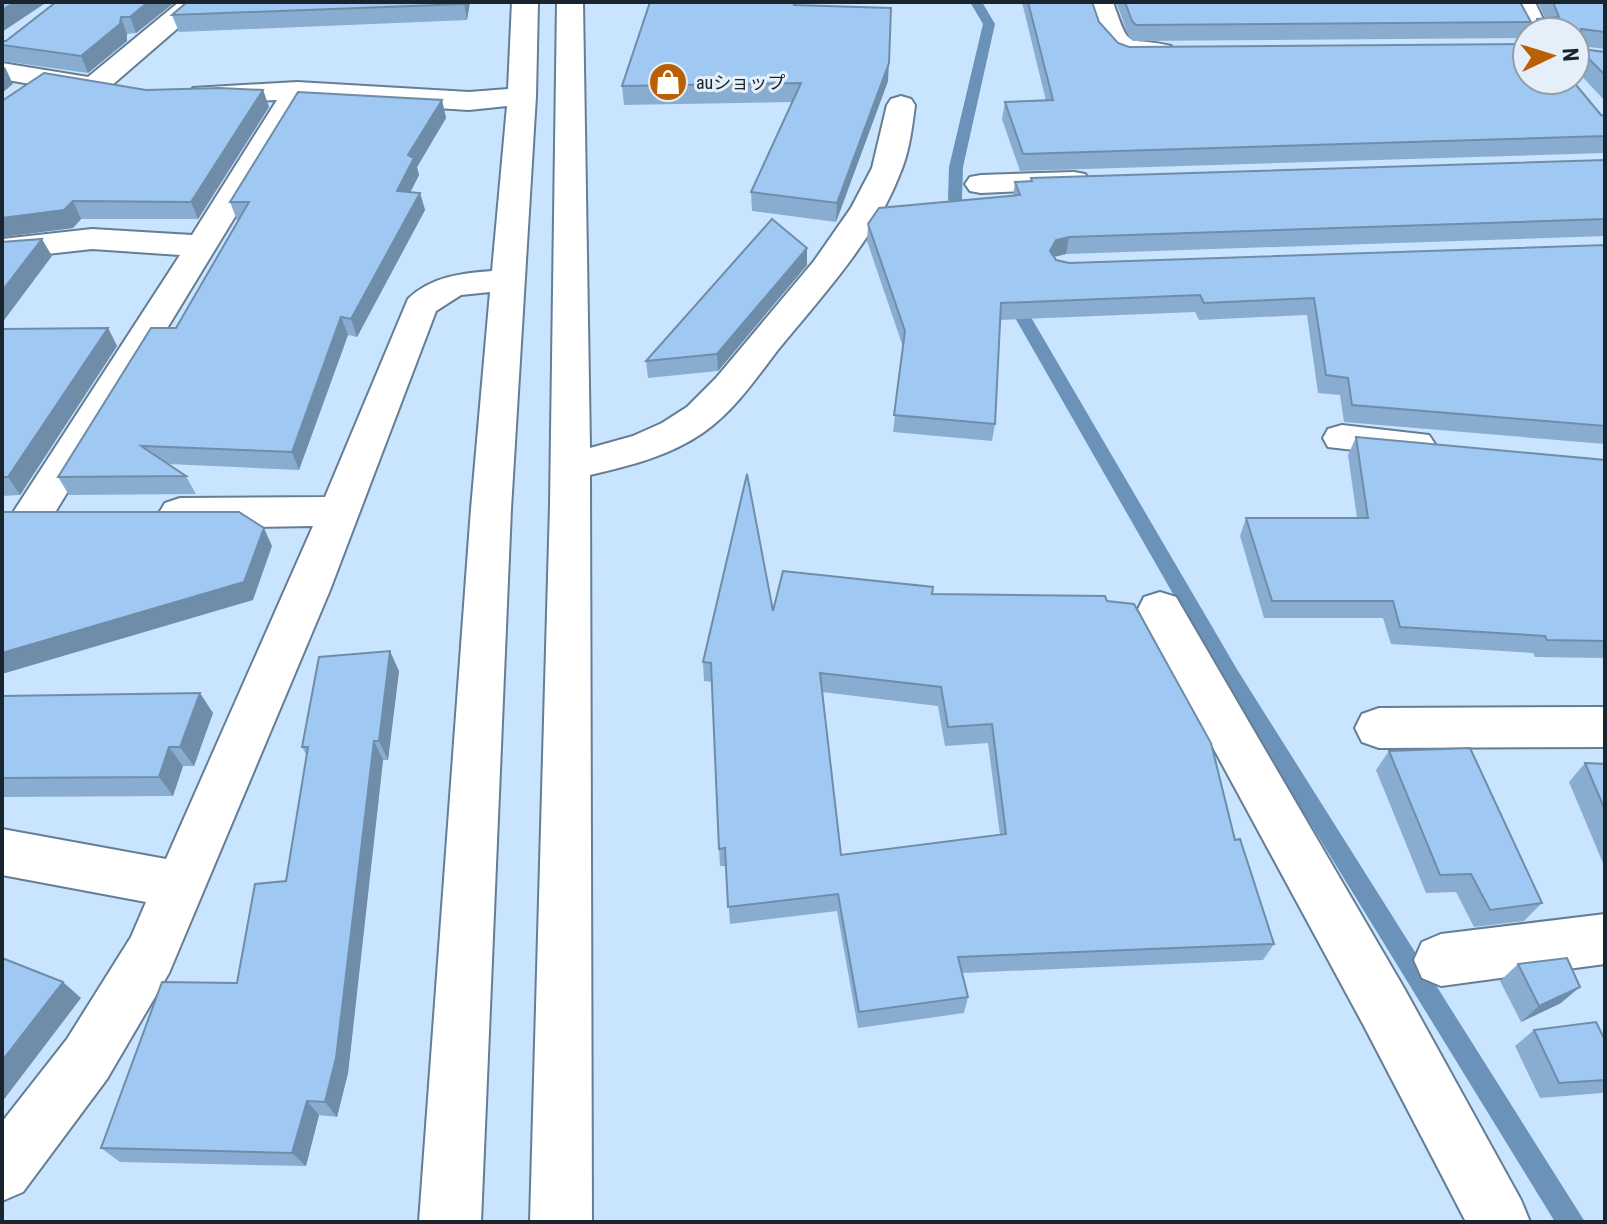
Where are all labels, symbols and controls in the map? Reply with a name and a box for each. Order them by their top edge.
north arrow [1511,16,1591,96]
text: N [1558,47,1583,62]
shop icon: auショップ [647,61,689,103]
place label: auショップ [696,72,785,93]

